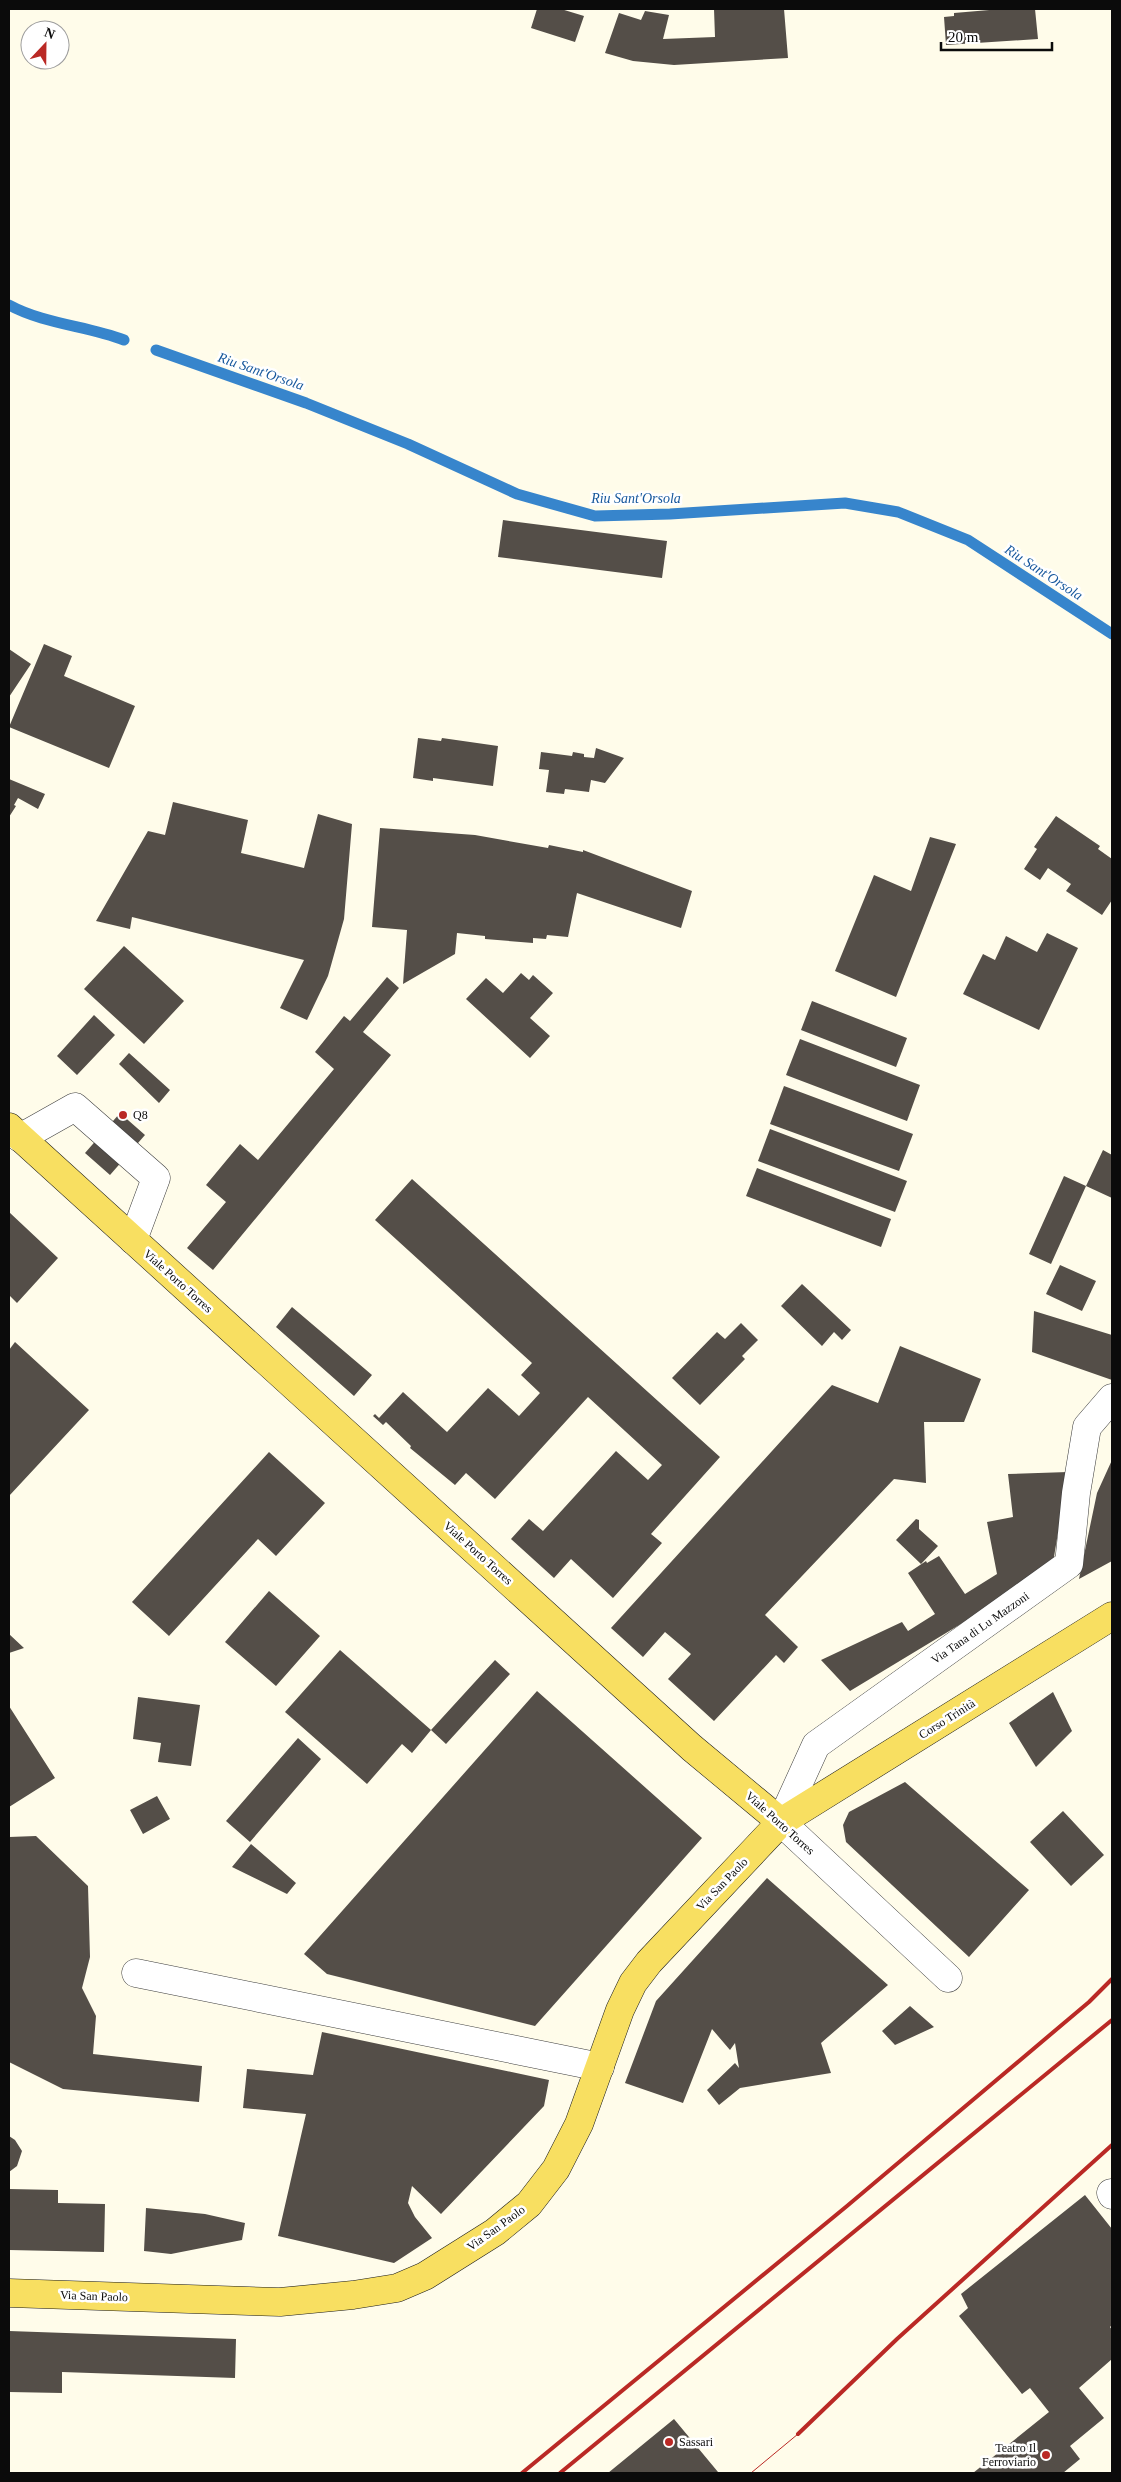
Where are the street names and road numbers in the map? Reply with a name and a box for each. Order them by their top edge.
street label: Viale Porto Torres [141,1247,215,1316]
street label: Viale Porto Torres [441,1519,515,1588]
street label: Via Tana di Lu Mazzoni [928,1589,1032,1667]
street label: Corso Trinità [916,1696,978,1742]
street label: Viale Porto Torres [743,1789,817,1858]
street label: Via San Paolo [693,1855,751,1913]
street label: Via San Paolo [464,2202,528,2254]
street label: Via San Paolo [60,2288,128,2304]

